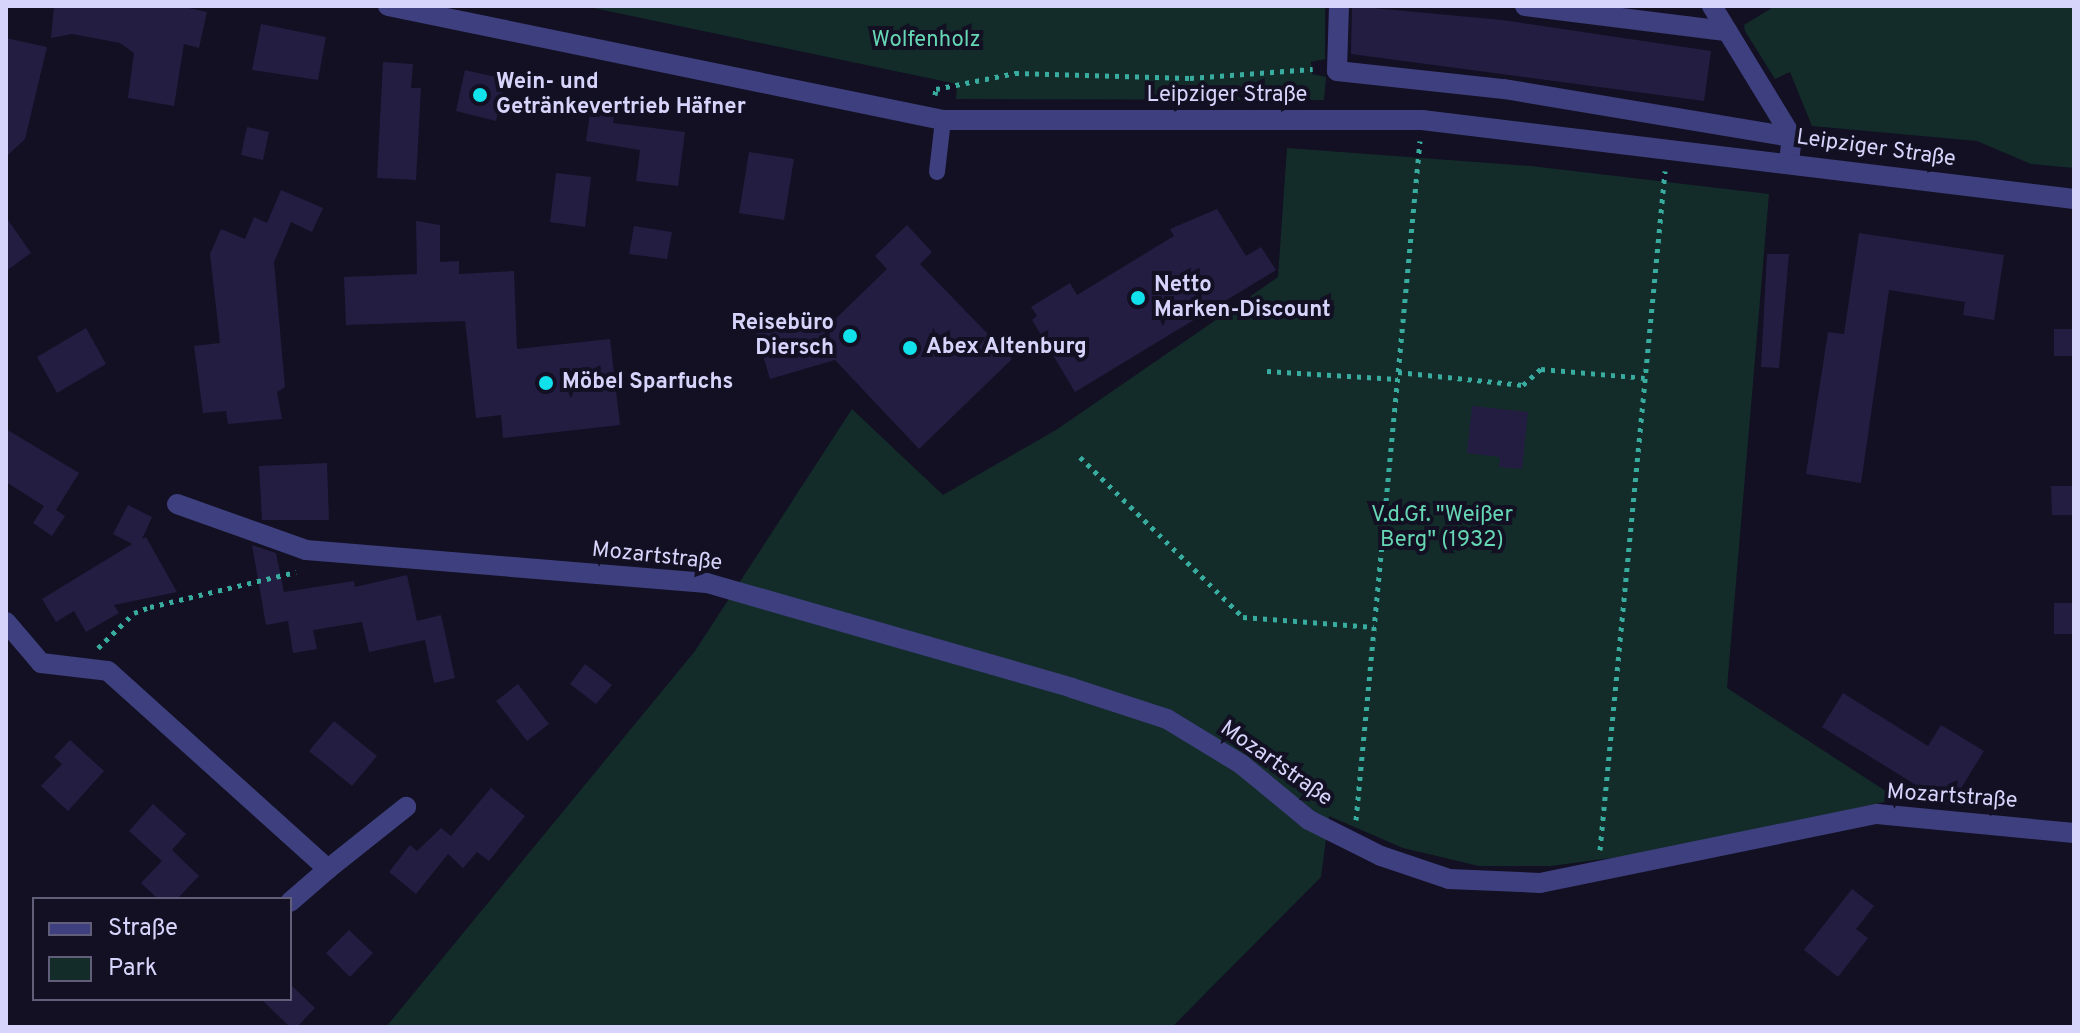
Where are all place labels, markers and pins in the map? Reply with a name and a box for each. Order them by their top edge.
place label: Wein- und Getränkevertrieb Häfner [496,69,746,120]
marker: Wein- und Getränkevertrieb Häfner [471,86,489,104]
place label: Netto Marken-Discount [1154,272,1331,324]
marker: Netto Marken-Discount [1129,289,1147,307]
place label: Reisebüro Diersch [731,310,834,362]
marker: Reisebüro Diersch [841,327,859,345]
place label: Abex Altenburg [926,335,1088,361]
marker: Abex Altenburg [901,339,919,357]
place label: Möbel Sparfuchs [562,370,733,396]
marker: Möbel Sparfuchs [537,374,555,392]

